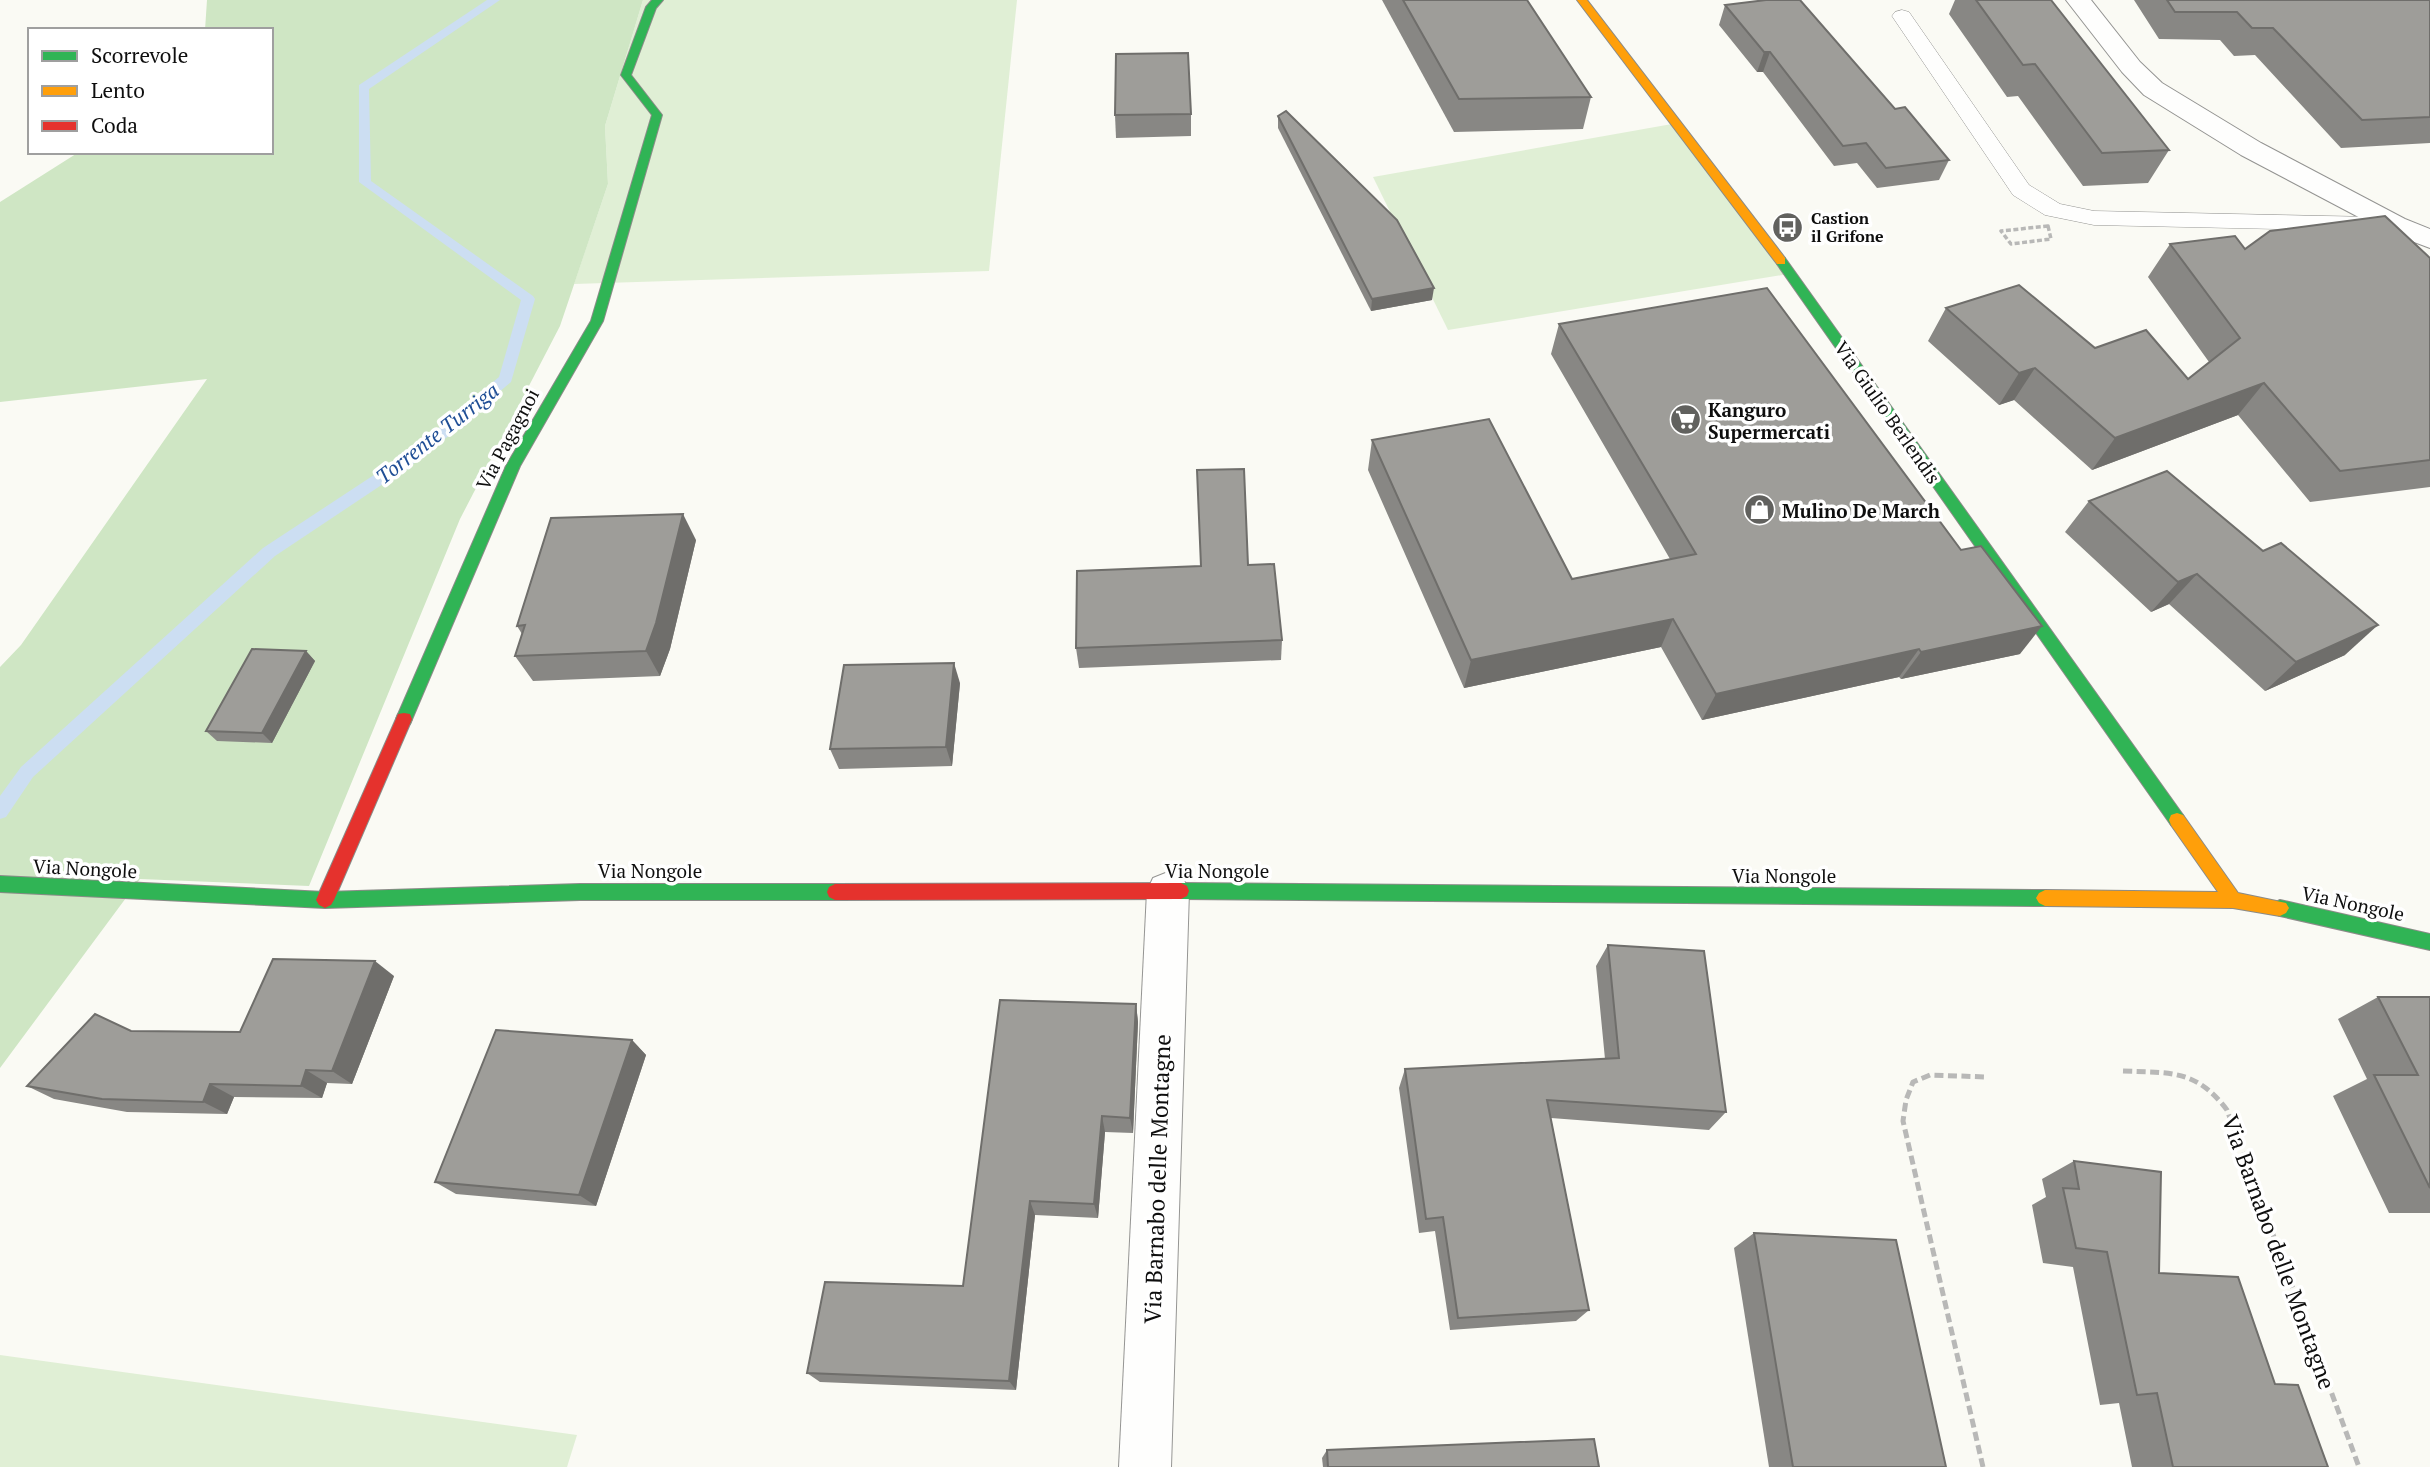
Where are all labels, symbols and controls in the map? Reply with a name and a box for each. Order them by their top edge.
legend [28,28,273,154]
text: Scorrevole [91,41,188,69]
text: Lento [91,76,145,104]
text: Coda [91,111,138,139]
place label: Castion il Grifone [1811,207,1884,247]
bus stop icon: Castion il Grifone [1771,210,1805,244]
street label: Via Giulio Berlendis [1829,336,1947,488]
water label: Torrente Turriga [370,376,504,490]
street label: Via Pagagnoi [470,384,544,494]
place label: Kanguro Supermercati [1708,397,1830,444]
supermarket icon: Kanguro Supermercati [1668,403,1702,437]
shop icon: Mulino De March [1742,493,1776,527]
place label: Mulino De March [1782,498,1940,523]
street label: Via Nongole [32,853,138,883]
street label: Via Nongole [598,858,702,883]
street label: Via Nongole [1165,858,1269,883]
street label: Via Nongole [1732,863,1836,888]
street label: Via Nongole [2299,880,2407,926]
street label: Via Barnabo delle Montagne [1136,1034,1178,1324]
street label: Via Barnabo delle Montagne [2215,1111,2343,1393]

